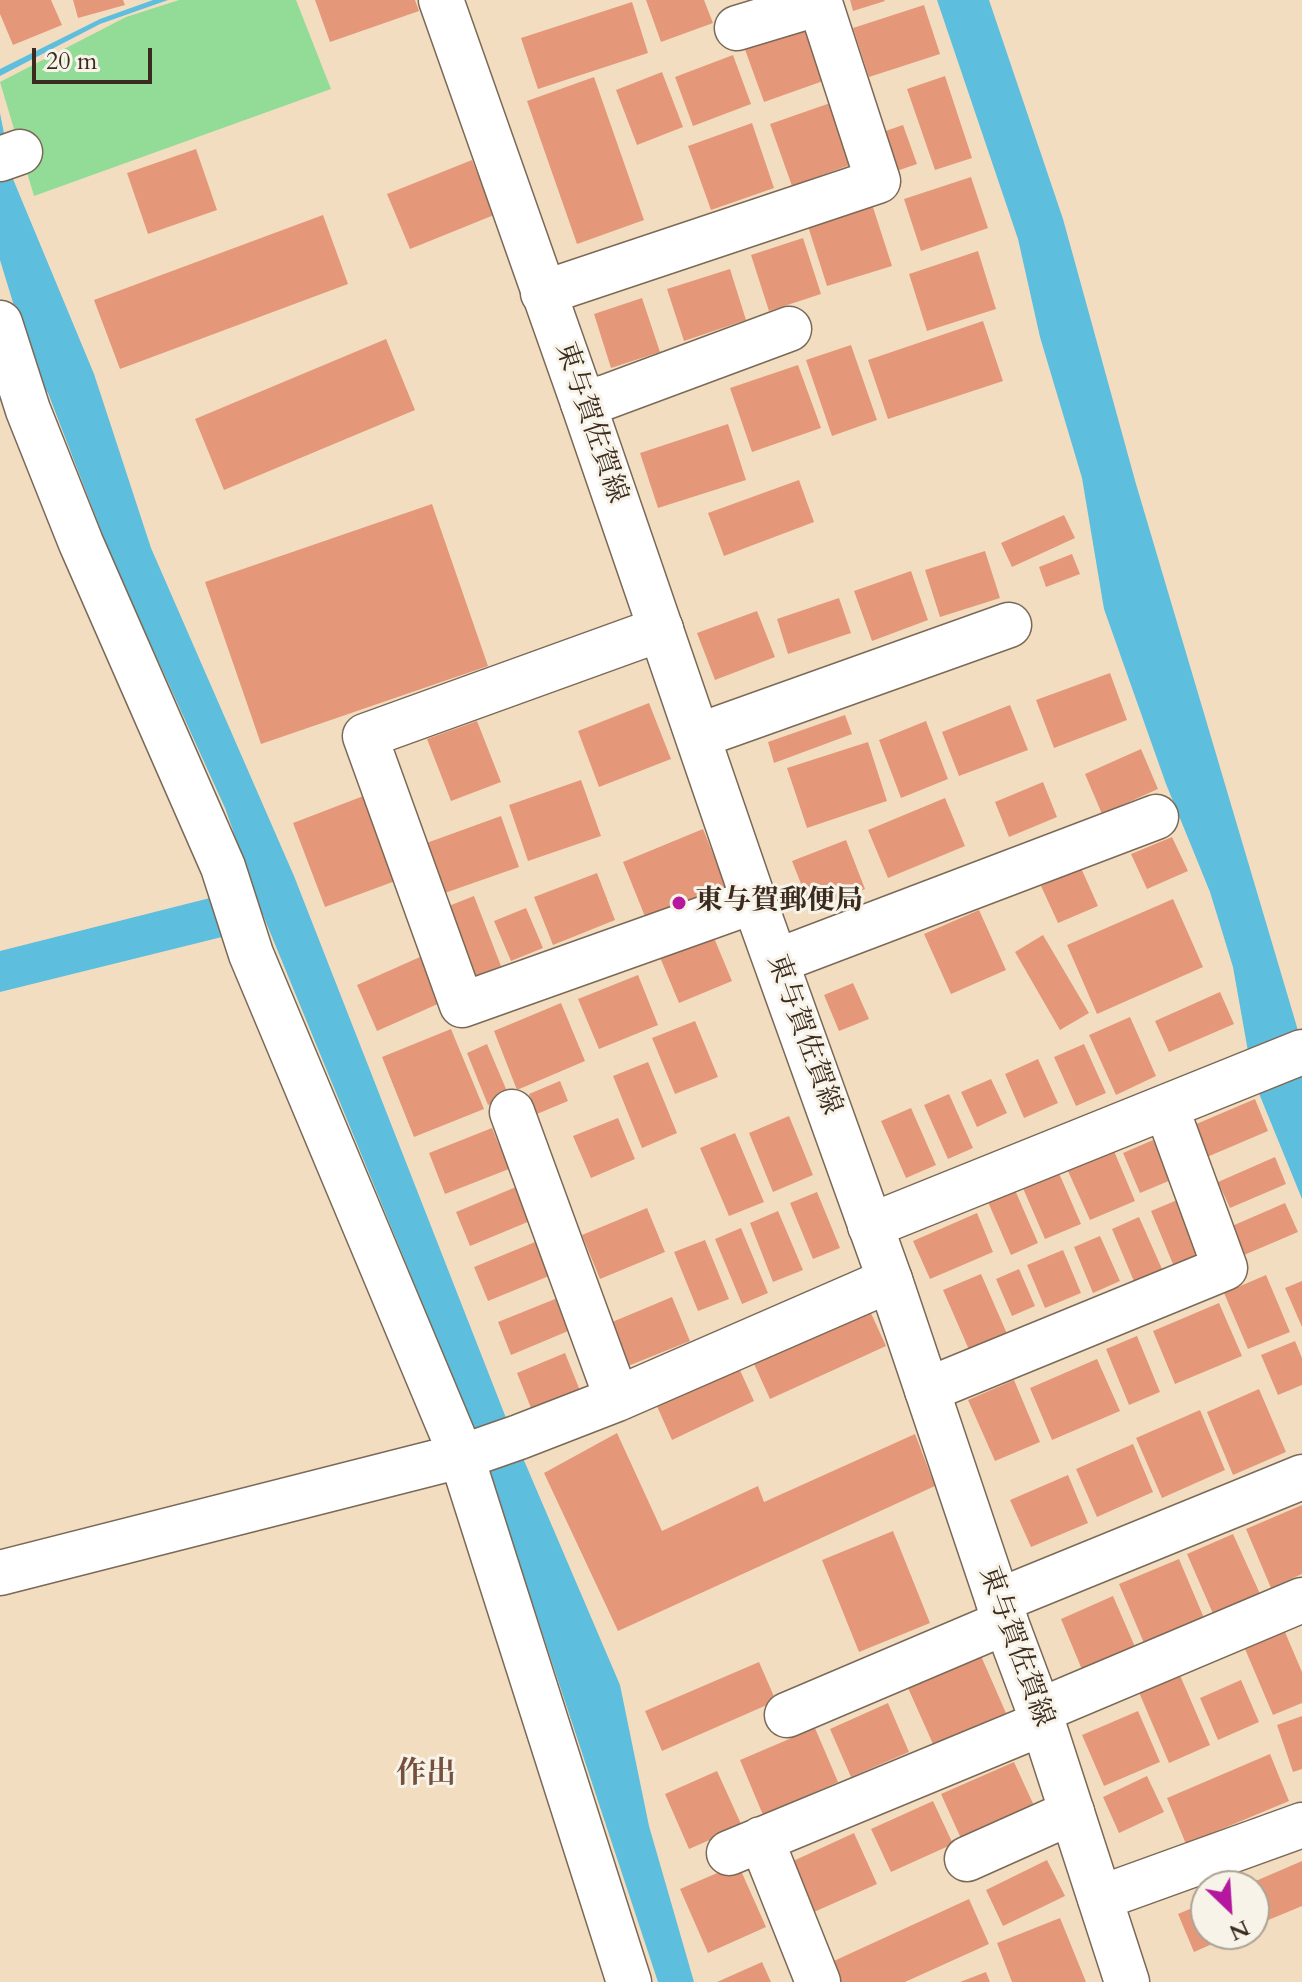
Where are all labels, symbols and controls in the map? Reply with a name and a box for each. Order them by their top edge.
scale bar [36,32,156,82]
text: 20 m [46,45,97,78]
street label: 東与賀佐賀線 [547,338,633,508]
place label: 東与賀郵便局 [695,886,863,920]
marker: 東与賀郵便局 [670,894,688,912]
street label: 東与賀佐賀線 [758,950,848,1120]
street label: 東与賀佐賀線 [970,1562,1060,1732]
district label: 作出 [396,1757,456,1793]
north arrow [1190,1870,1270,1950]
text: N [1224,1912,1254,1948]

